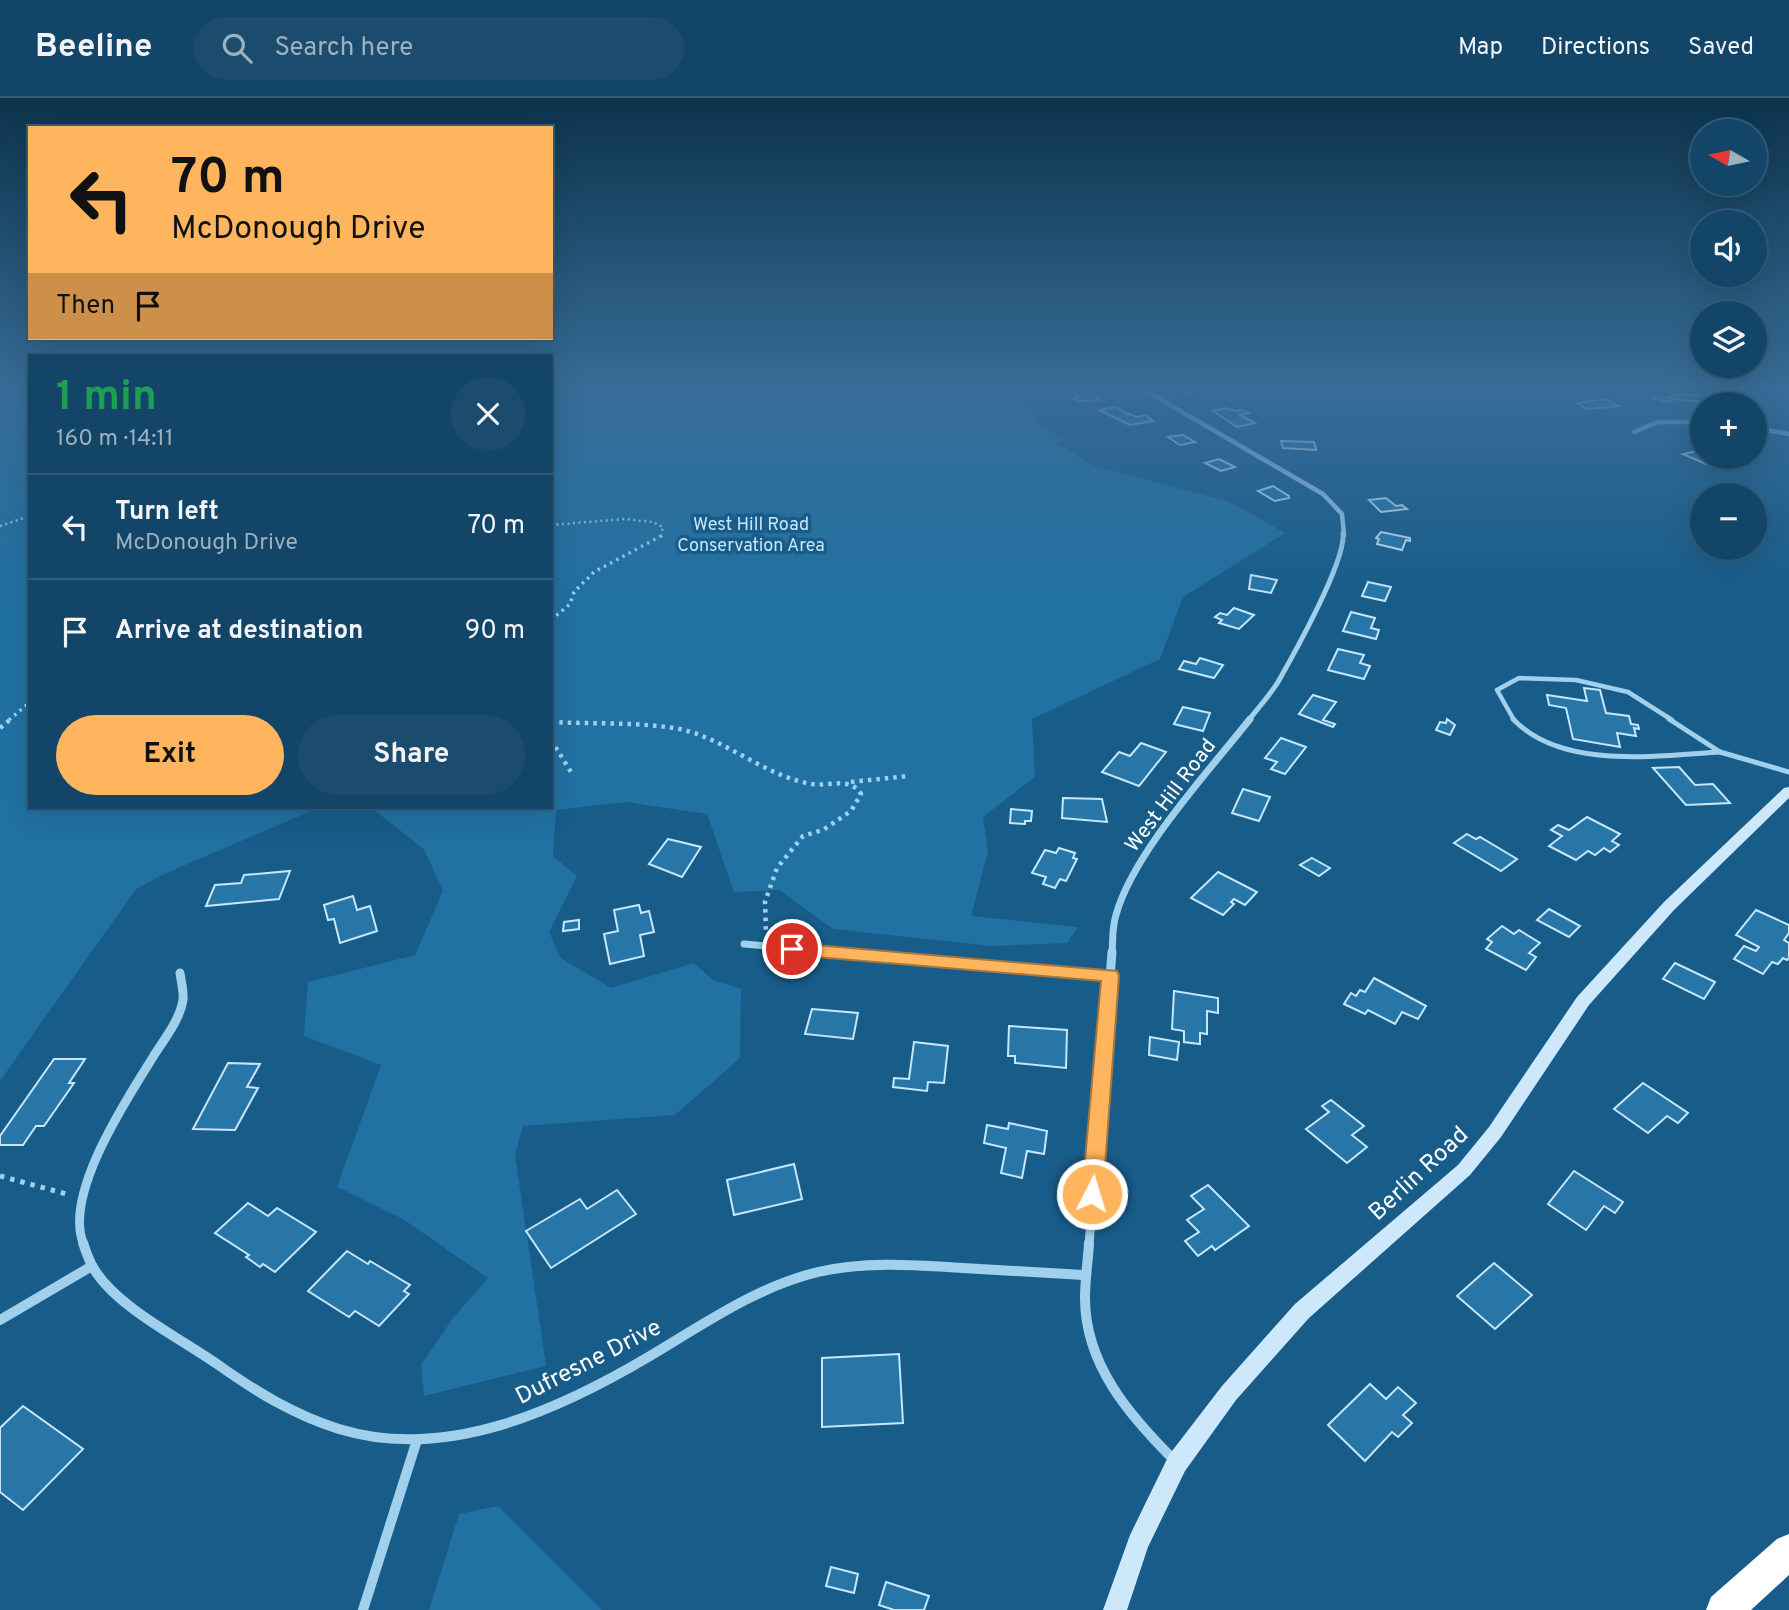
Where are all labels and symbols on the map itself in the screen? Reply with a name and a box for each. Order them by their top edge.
north arrow [1690,119,1768,196]
park label: West Hill Road Conservation Area [677,514,825,558]
street label: West Hill Road [1120,734,1223,858]
pin [762,919,822,979]
street label: Berlin Road [1363,1121,1475,1228]
position arrow [1055,1157,1129,1231]
street label: Dufresne Drive [511,1313,667,1412]

